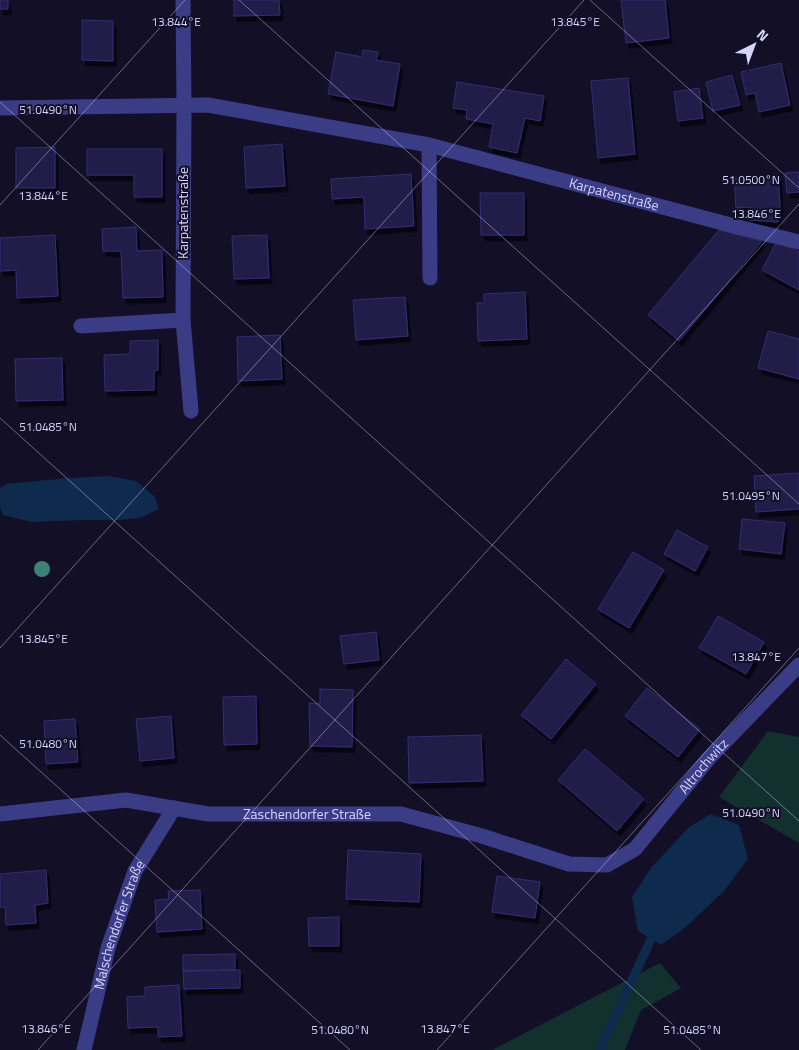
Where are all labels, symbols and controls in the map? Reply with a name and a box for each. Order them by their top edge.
text: 13.844°E [151,12,201,31]
text: 13.845°E [550,12,600,31]
north arrow [729,20,779,70]
text: N [752,24,774,46]
text: 51.0490°N [19,100,77,119]
street label: Karpatenstraße [172,167,193,259]
text: 51.0500°N [722,170,780,189]
street label: Karpatenstraße [567,172,661,216]
text: 13.844°E [18,186,68,205]
text: 13.846°E [731,204,781,223]
text: 51.0485°N [19,417,77,436]
text: 51.0495°N [722,486,780,505]
text: 13.845°E [18,629,68,648]
text: 13.847°E [731,647,781,666]
street label: Altrochwitz [673,733,733,798]
text: 51.0480°N [19,734,77,753]
street label: Zaschendorfer Straße [243,803,371,824]
text: 51.0490°N [722,803,780,822]
street label: Malschendorfer Straße [88,856,149,992]
text: 13.846°E [21,1019,71,1038]
text: 13.847°E [420,1019,470,1038]
text: 51.0480°N [311,1020,369,1039]
text: 51.0485°N [663,1020,721,1039]

